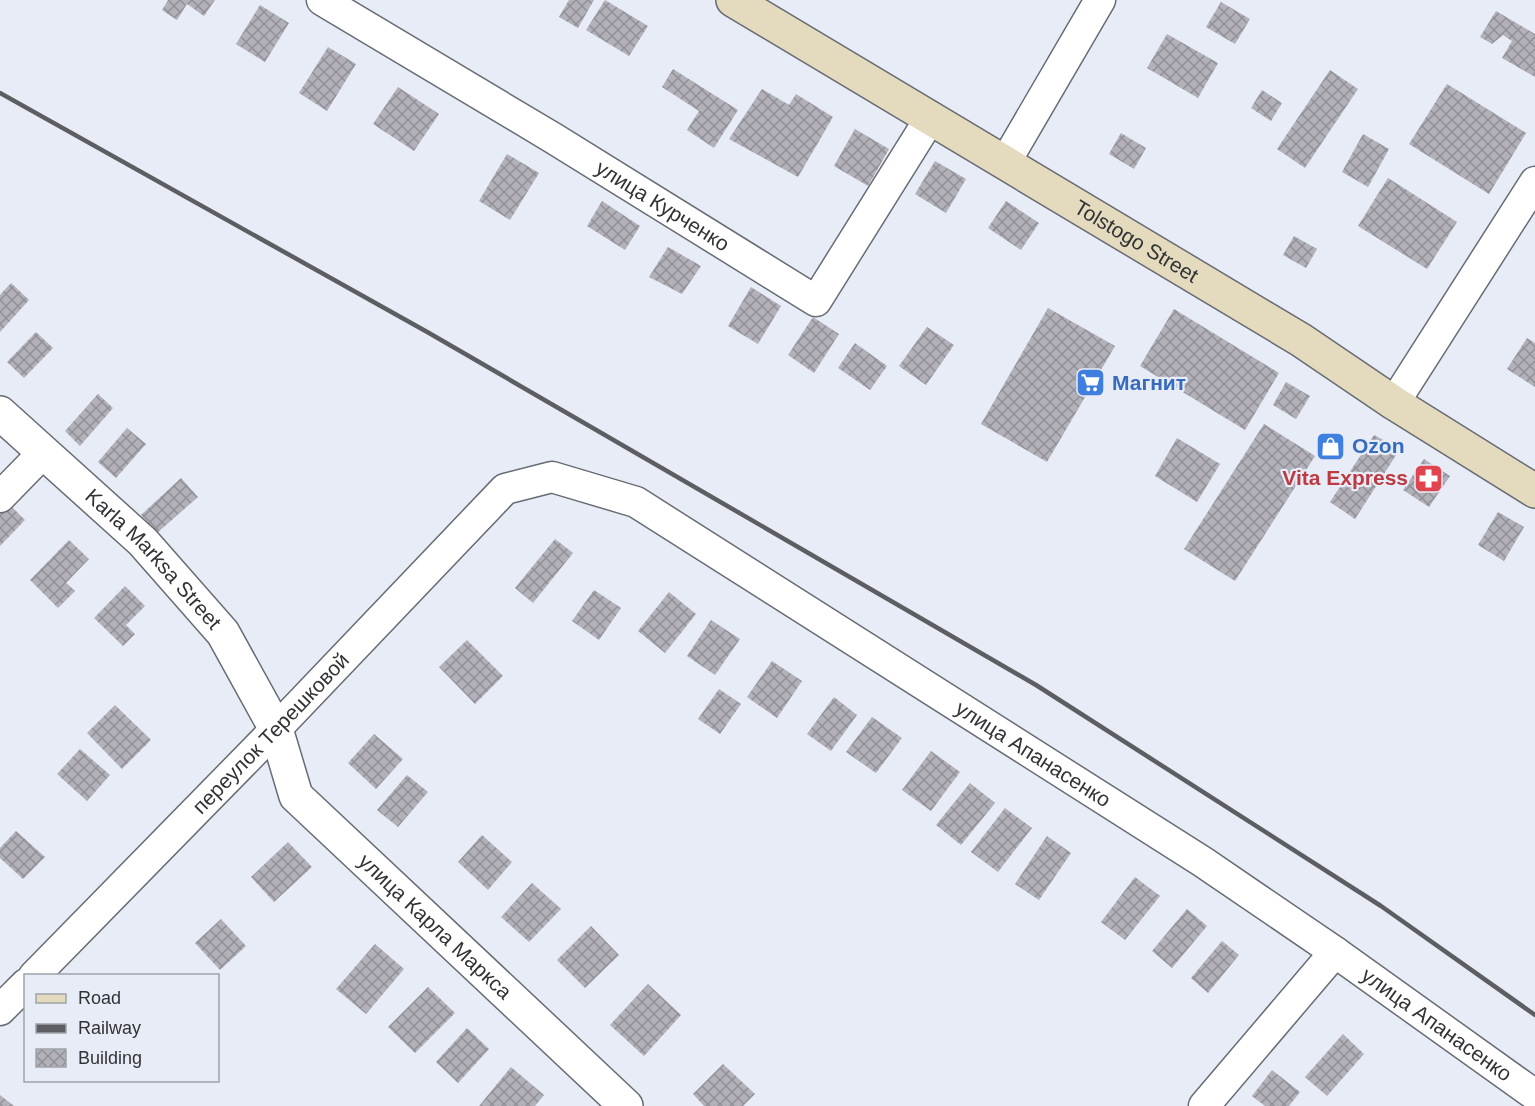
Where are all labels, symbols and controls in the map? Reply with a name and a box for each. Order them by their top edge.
street label: улица Курченко [592,155,734,255]
street label: Tolstogo Street [1070,195,1203,287]
supermarket icon: Магнит [1075,367,1107,399]
place label: Магнит [1112,371,1186,394]
shop icon: Ozon [1315,430,1347,462]
place label: Ozon [1352,434,1405,457]
pharmacy icon: Vita Express [1413,462,1445,494]
place label: Vita Express [1282,466,1408,489]
street label: Karla Marksa Street [81,484,226,634]
street label: переулок Терешковой [188,648,353,818]
street label: улица Апанасенко [952,696,1115,811]
street label: улица Карла Маркса [354,849,517,1004]
street label: улица Апанасенко [1357,963,1516,1086]
legend [24,974,219,1082]
text: Road [78,988,121,1008]
text: Railway [78,1018,141,1038]
text: Building [78,1048,142,1068]

